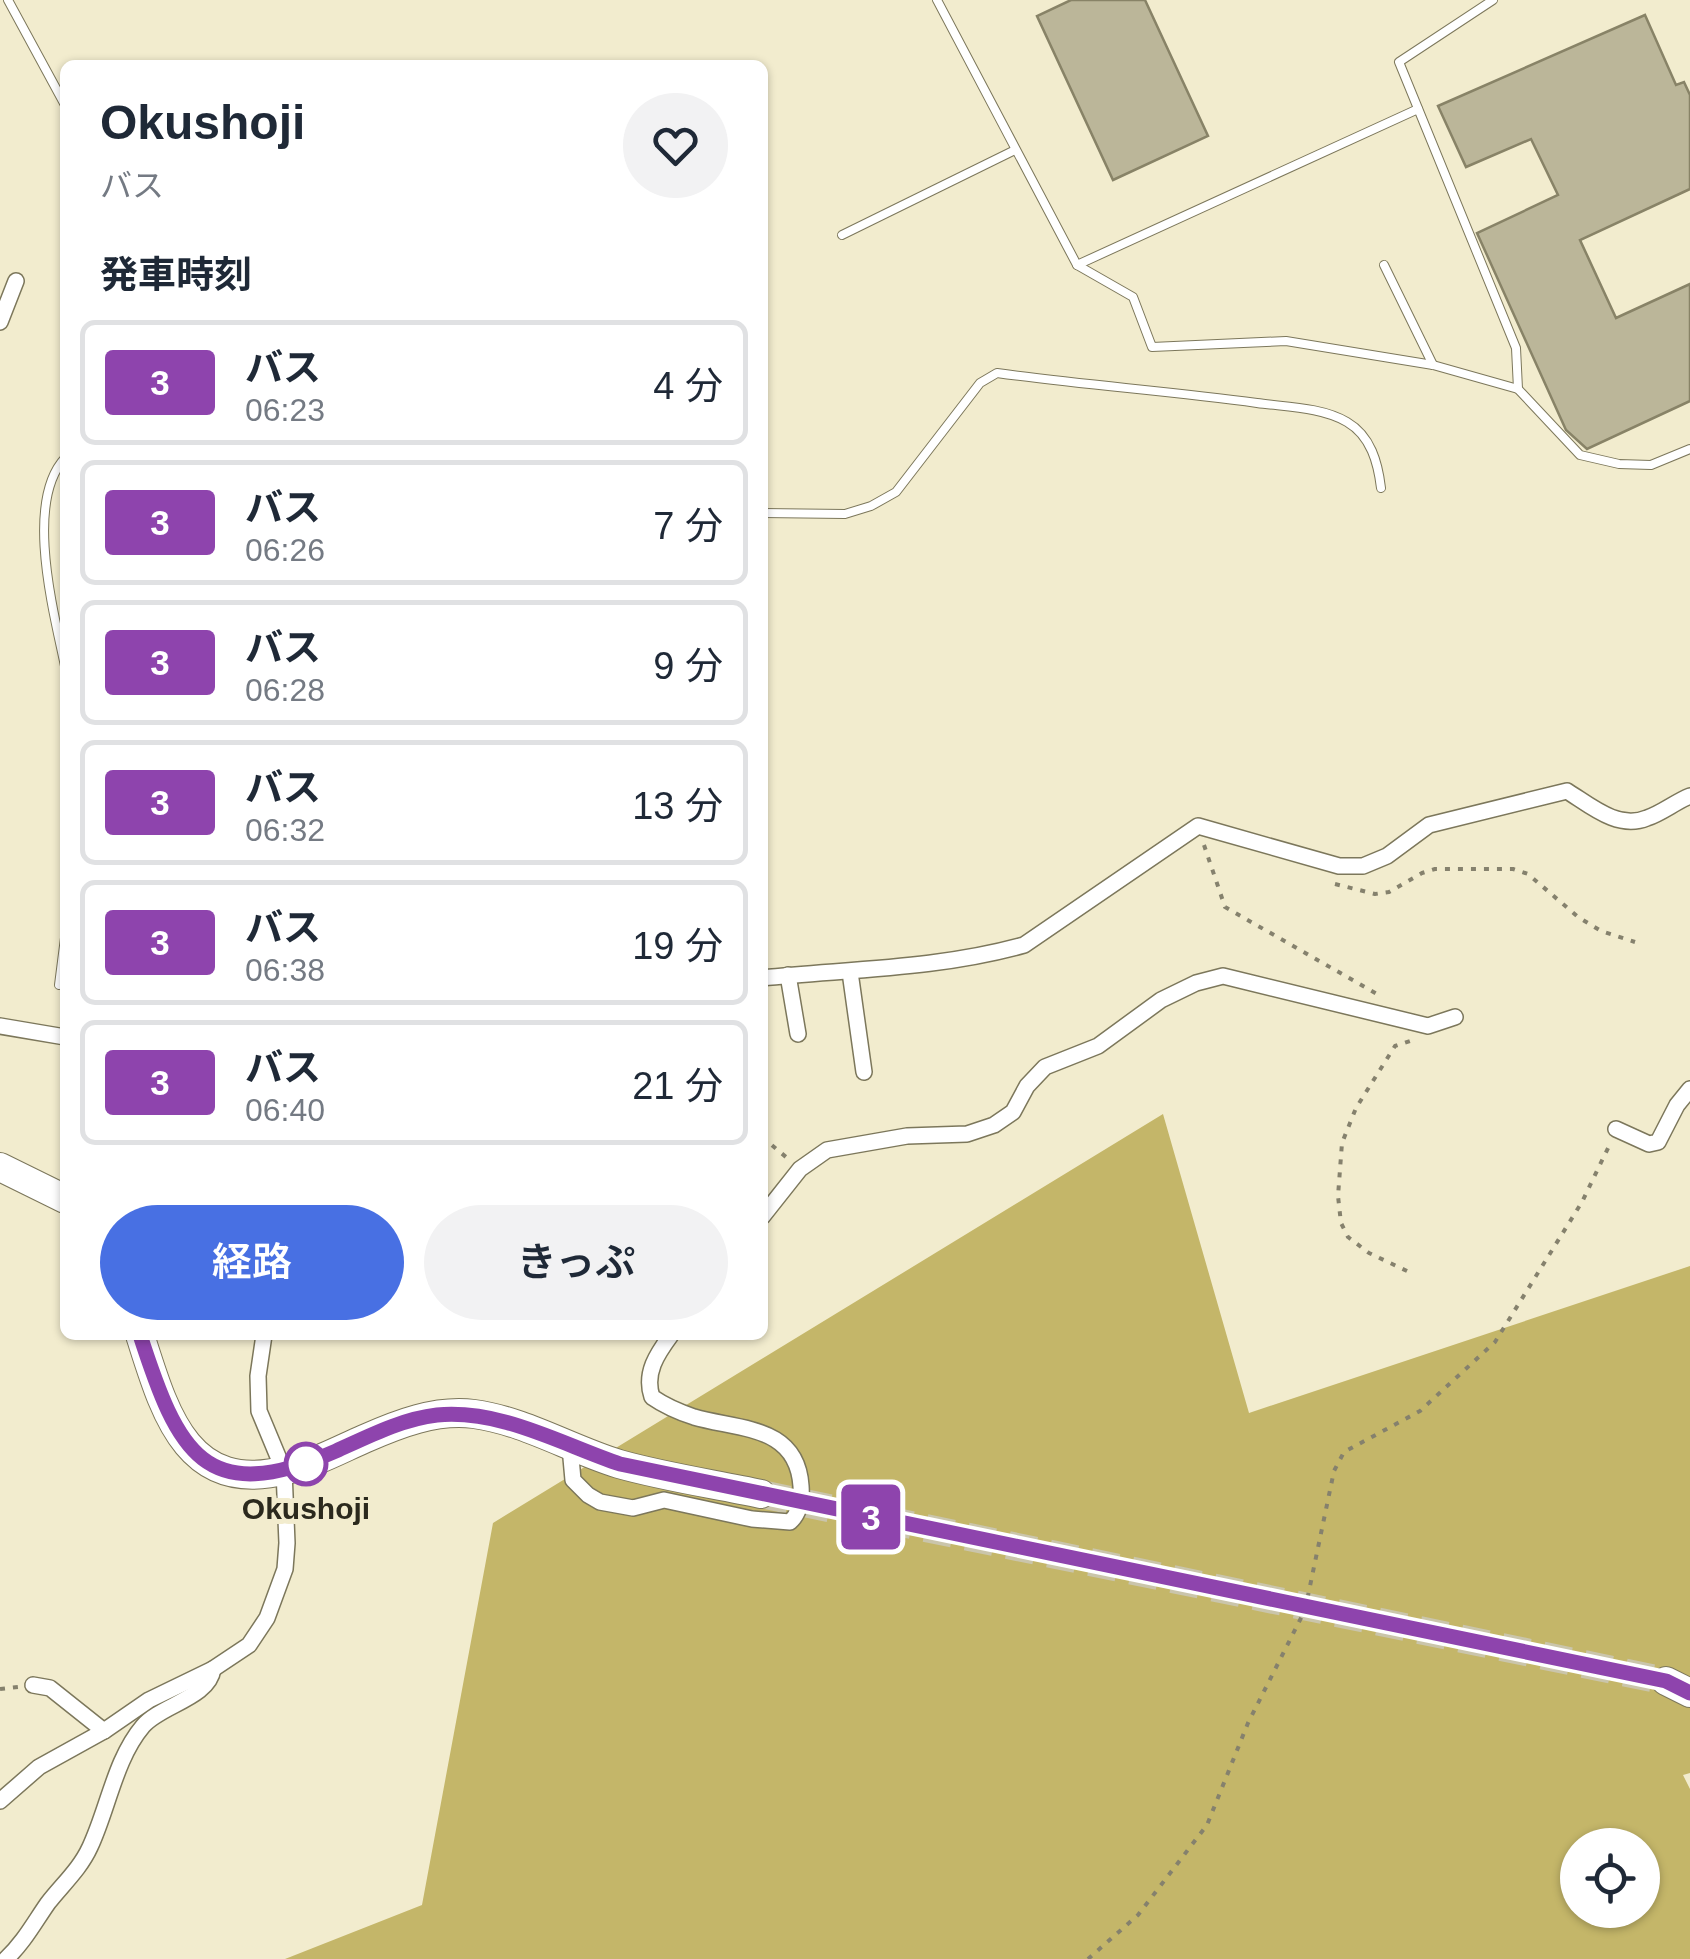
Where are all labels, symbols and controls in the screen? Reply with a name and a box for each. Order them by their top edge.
button: heart [623,93,728,198]
text: Okushoji [100,96,305,149]
text: バス [100,168,164,204]
text: 発車時刻 [100,254,252,296]
text: バス [245,347,321,389]
text: 3 [150,363,170,402]
text: 4 分 [653,365,723,407]
text: 06:23 [245,392,325,428]
text: バス [245,487,321,529]
text: 3 [150,503,170,542]
text: 7 分 [653,505,723,547]
text: 06:26 [245,532,325,568]
text: バス [245,627,321,669]
text: 3 [150,643,170,682]
text: 9 分 [653,645,723,687]
text: 06:28 [245,672,325,708]
text: バス [245,767,321,809]
text: 3 [150,783,170,822]
text: 13 分 [632,785,723,827]
text: 06:32 [245,812,325,848]
text: バス [245,907,321,949]
text: 3 [150,923,170,962]
text: 19 分 [632,925,723,967]
text: 06:38 [245,952,325,988]
text: バス [245,1047,321,1089]
text: 3 [150,1063,170,1102]
text: 21 分 [632,1065,723,1107]
text: 06:40 [245,1092,325,1128]
button: 経路 [100,1205,404,1320]
button: きっぷ [424,1205,728,1320]
marker: Okushoji [285,1443,327,1485]
line badge: 3 [838,1484,904,1550]
place label: Okushoji [242,1492,370,1525]
text: 3 [861,1498,881,1537]
map controls [1560,1828,1660,1928]
button: locate [1560,1828,1660,1928]

